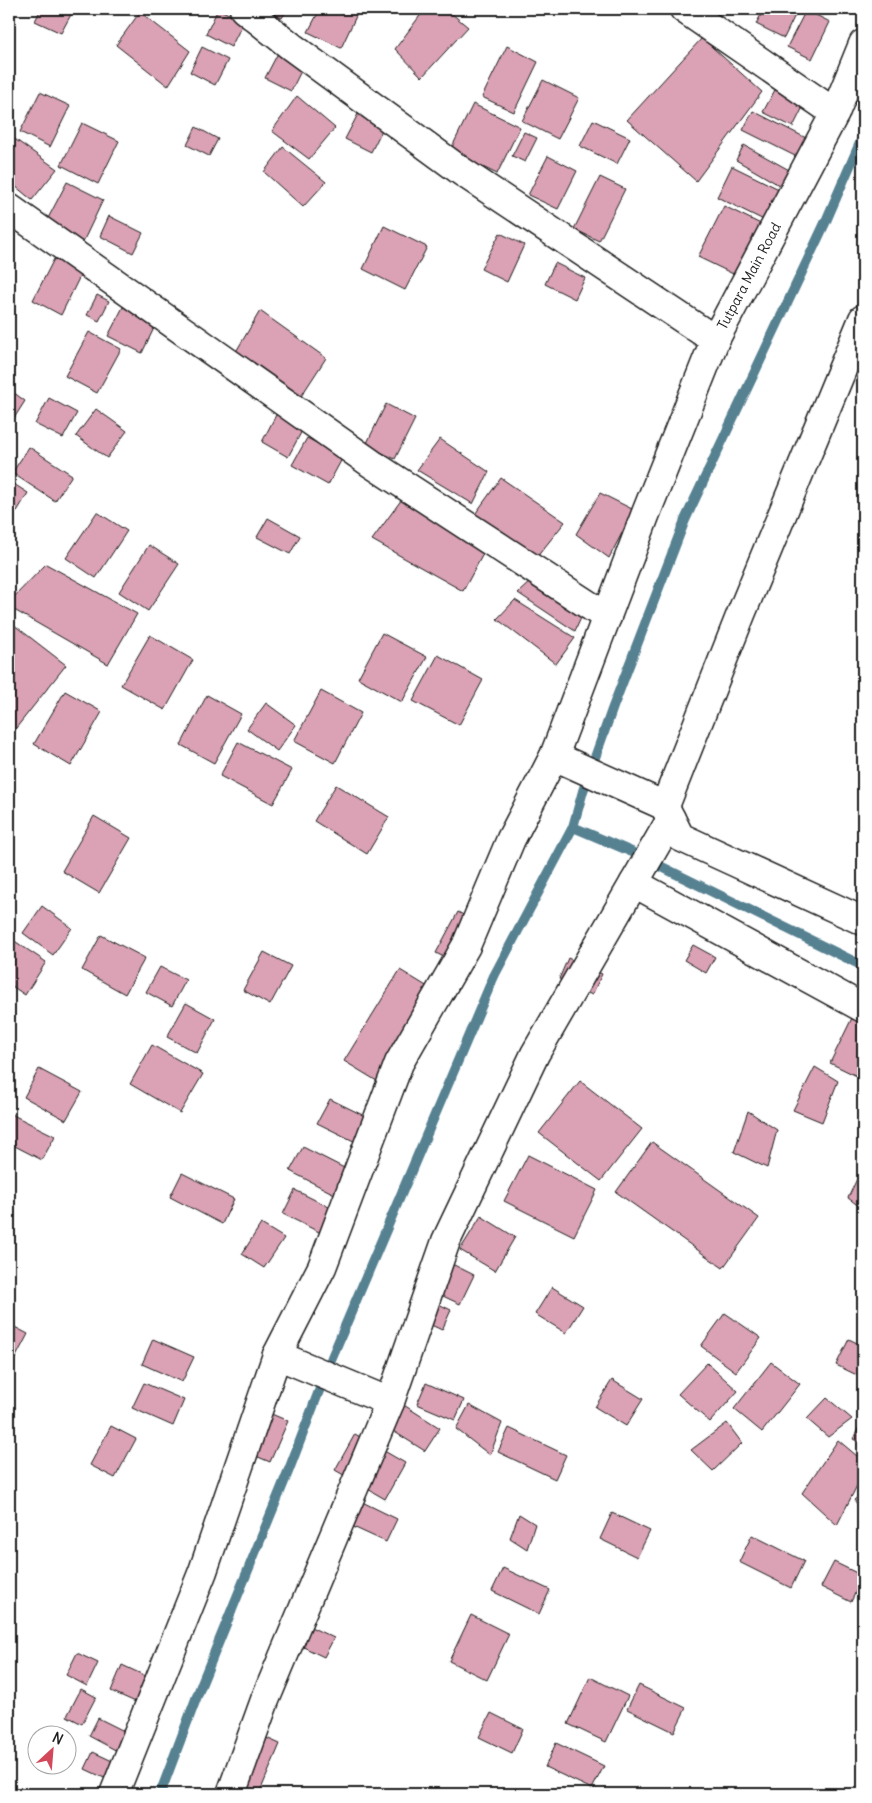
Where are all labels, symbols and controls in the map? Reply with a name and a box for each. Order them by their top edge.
street label: Tutpara Main Road [713,219,785,333]
north arrow [28,1726,78,1776]
text: N [49,1728,66,1749]

